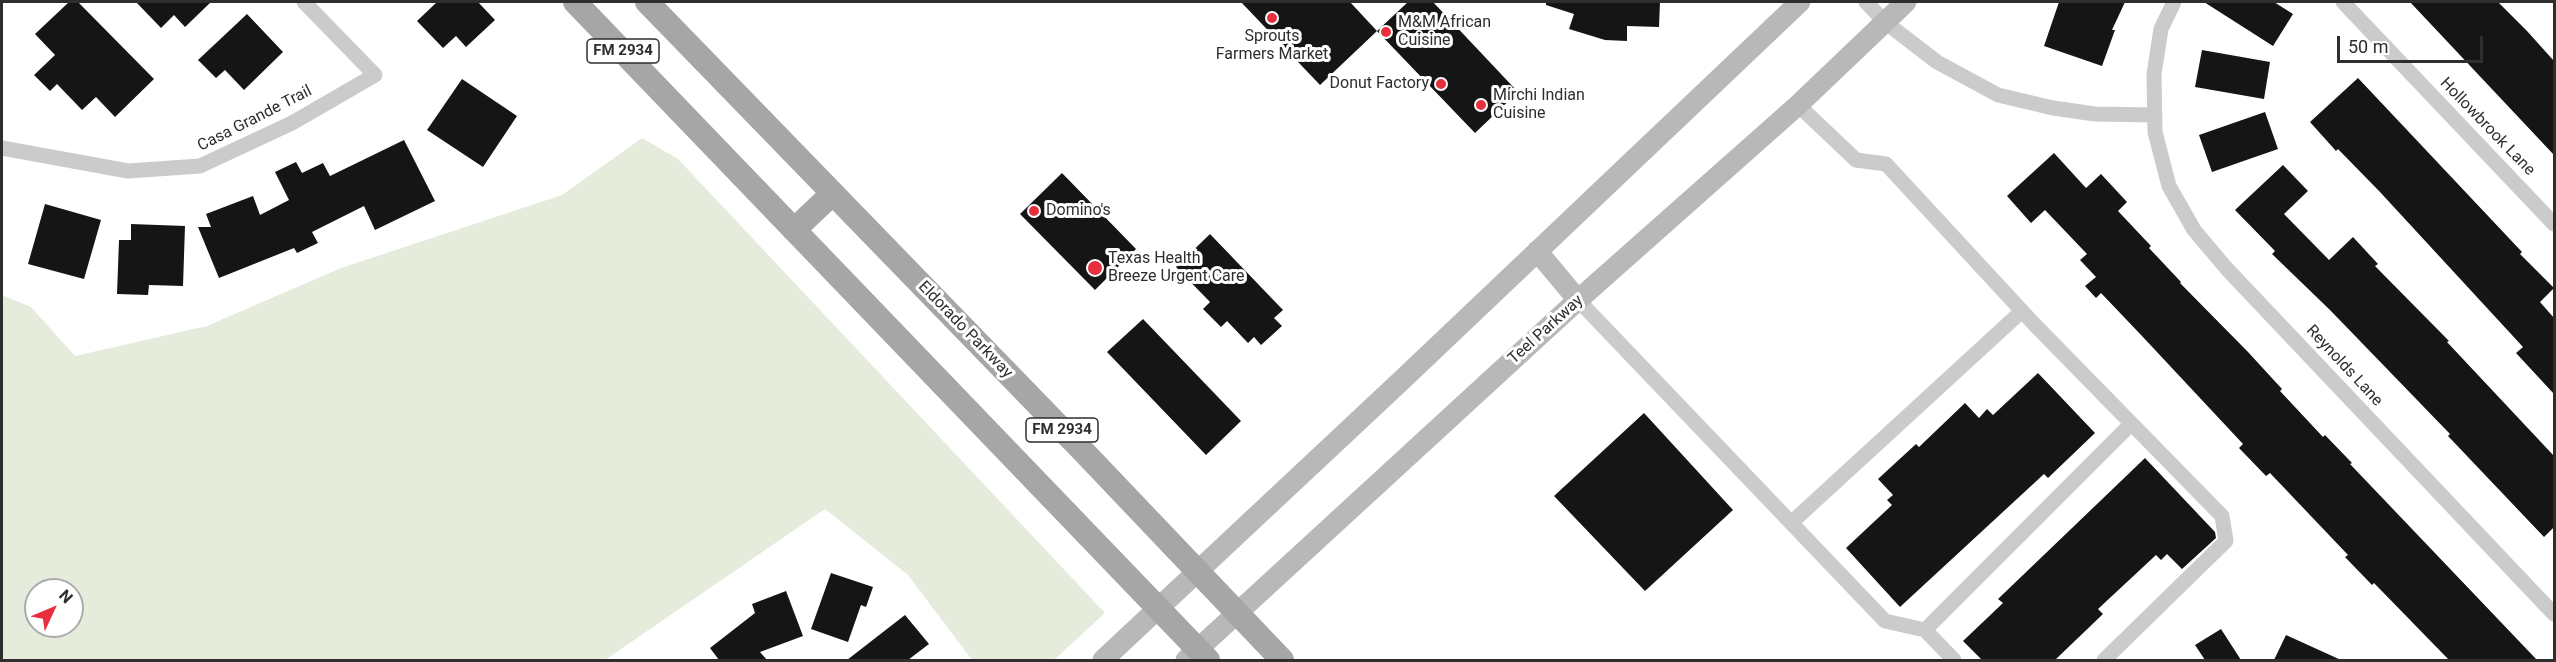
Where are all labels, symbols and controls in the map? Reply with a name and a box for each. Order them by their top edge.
marker: Sprouts Farmers Market [1265,11,1279,25]
place label: M&M African Cuisine [1398,13,1491,51]
scale bar [2340,24,2486,62]
marker: M&M African Cuisine [1379,25,1393,39]
place label: Sprouts Farmers Market [1216,27,1328,65]
text: 50 m [2348,36,2388,57]
road number: FM 2934 [587,39,659,63]
place label: Donut Factory [1330,74,1429,94]
street label: Hollowbrook Lane [2435,74,2539,180]
marker: Donut Factory [1434,77,1448,91]
street label: Casa Grande Trail [195,82,315,156]
place label: Mirchi Indian Cuisine [1493,86,1585,124]
marker: Mirchi Indian Cuisine [1474,98,1488,112]
place label: Domino's [1046,201,1111,221]
marker: Domino's [1027,204,1041,218]
place label: Texas Health Breeze Urgent Care [1108,249,1245,287]
marker: Texas Health Breeze Urgent Care [1086,259,1104,277]
street label: Eldorado Parkway [914,277,1016,383]
street label: Teel Parkway [1505,291,1587,369]
street label: Reynolds Lane [2302,322,2386,410]
road number: FM 2934 [1026,418,1098,442]
north arrow [24,578,84,638]
text: N [55,586,77,607]

